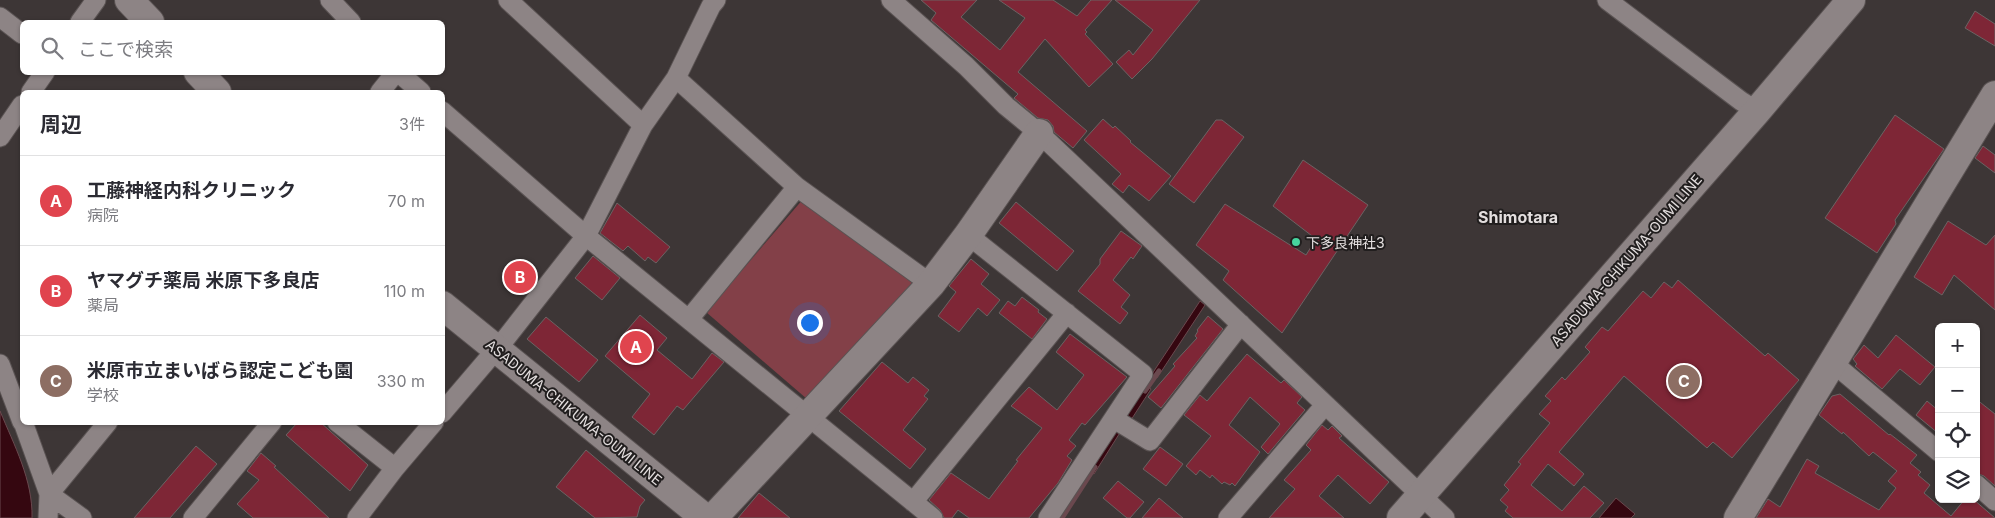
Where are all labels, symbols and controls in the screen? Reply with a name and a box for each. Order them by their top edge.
search box [20,20,445,75]
icon: search [38,34,66,62]
text: ここで検索 [78,38,173,61]
text: 周辺 [40,112,82,137]
text: 3件 [399,114,425,134]
street label: ASADUMA-CHIKUMA-OUMI LINE [1547,171,1705,349]
text: 工藤神経内科クリニック [87,179,296,202]
text: A [50,191,62,211]
text: 70 m [388,191,425,211]
text: 病院 [87,205,119,225]
district label: Shimotara [1478,207,1558,227]
place label: 下多良神社3 [1306,234,1385,251]
marker: 下多良神社3 [1290,236,1302,248]
pin: B [504,258,536,296]
text: ヤマグチ薬局 米原下多良店 [87,269,320,292]
text: B [51,281,61,301]
text: 110 m [383,281,425,301]
text: 薬局 [87,295,119,315]
your location [797,310,823,336]
map controls [1935,323,1980,503]
button: + [1935,323,1980,368]
pin: A [620,328,652,366]
street label: ASADUMA-CHIKUMA-OUMI LINE [483,336,665,488]
text: 米原市立まいばら認定こども園 [87,359,353,382]
pin: C [1668,362,1700,400]
button: − [1935,368,1980,413]
text: C [50,371,62,391]
text: 330 m [377,371,425,391]
text: 学校 [87,385,119,405]
button: locate [1935,413,1980,458]
button: layers [1935,458,1980,503]

